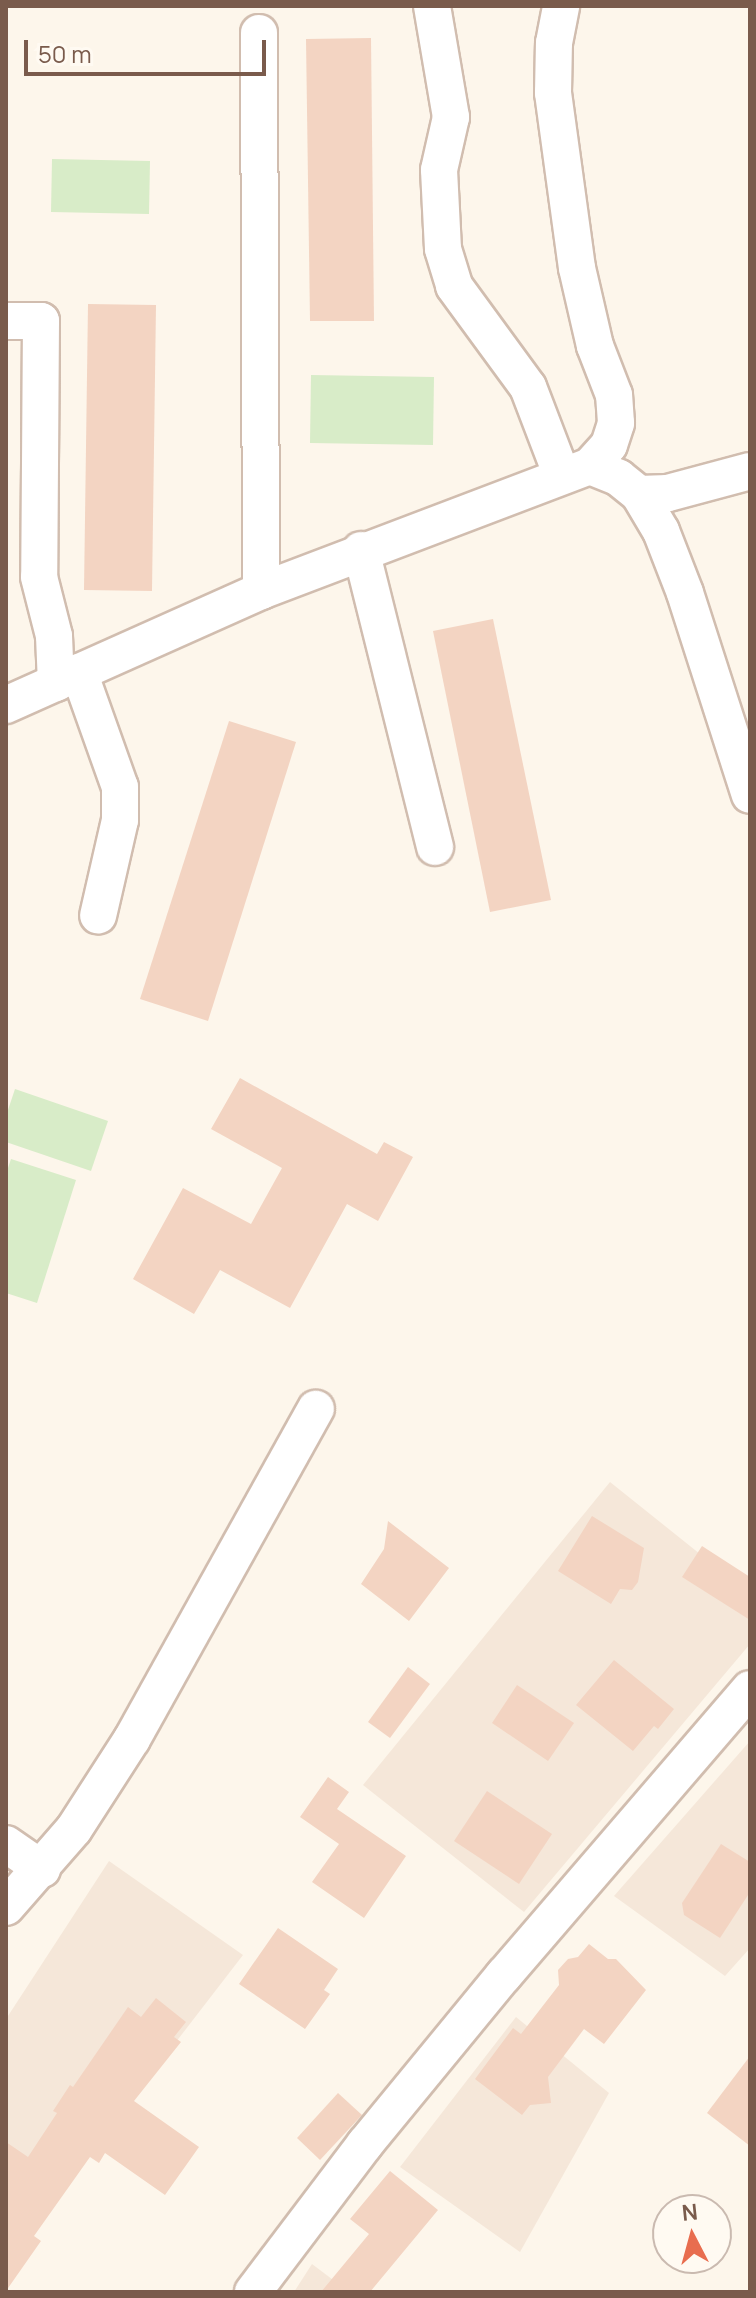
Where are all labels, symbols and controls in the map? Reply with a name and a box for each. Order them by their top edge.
scale bar [28,24,270,74]
text: 50 m [38,37,92,70]
north arrow [652,2194,732,2274]
text: N [680,2196,699,2228]

